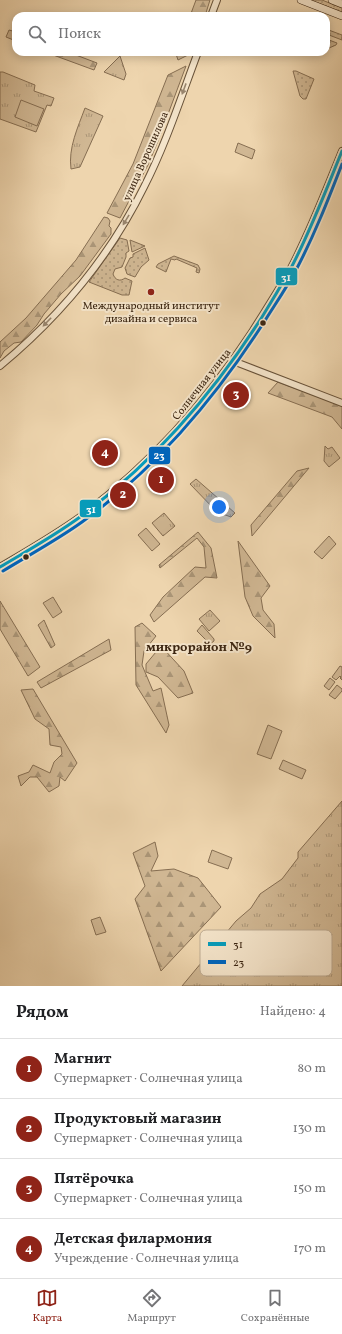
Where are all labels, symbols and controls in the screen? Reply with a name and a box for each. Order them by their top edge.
search box [12,12,330,56]
icon: search [26,23,48,45]
text: Поиск [58,24,101,45]
one-way arrow [181,83,187,95]
street label: улица Ворошилова [120,109,173,204]
one-way arrow [122,215,130,225]
line badge: 31 [275,267,298,286]
text: 31 [281,271,291,286]
marker: Международный институт дизайна и сервиса [146,287,156,297]
place label: Международный институт дизайна и сервиса [82,299,220,327]
one-way arrow [42,317,51,328]
unlabelled marker [258,318,268,328]
street label: Солнечная улица [169,346,235,424]
pin: 3 [223,380,249,410]
pin: 4 [92,438,118,468]
line badge: 23 [148,446,171,465]
text: 23 [153,449,165,464]
pin: 1 [148,465,174,495]
pin: 2 [110,480,136,510]
your location [209,497,229,517]
line badge: 31 [79,499,102,518]
text: 31 [86,503,96,518]
unlabelled marker [21,552,31,562]
district label: микрорайон №9 [146,639,252,657]
legend [200,930,332,976]
text: 31 [233,938,243,953]
text: 23 [233,956,245,971]
text: Рядом [16,1001,69,1024]
text: Найдено: 4 [260,1003,326,1021]
text: Магнит [54,1049,111,1070]
text: 1 [26,1060,32,1078]
text: 80 m [297,1060,326,1078]
text: Супермаркет · Солнечная улица [54,1070,243,1088]
text: Продуктовый магазин [54,1109,222,1130]
text: 2 [26,1120,32,1138]
text: 130 m [293,1120,326,1138]
text: Супермаркет · Солнечная улица [54,1130,243,1148]
text: Пятёрочка [54,1169,134,1190]
text: 3 [26,1180,32,1198]
text: 150 m [293,1180,326,1198]
text: Супермаркет · Солнечная улица [54,1190,243,1208]
text: Детская филармония [54,1229,212,1250]
text: 4 [25,1240,33,1258]
text: 170 m [293,1240,326,1258]
text: Учреждение · Солнечная улица [54,1250,239,1268]
tab: Карта [32,1287,62,1326]
tab: Маршрут [127,1287,176,1326]
tab: Сохранённые [241,1287,309,1326]

